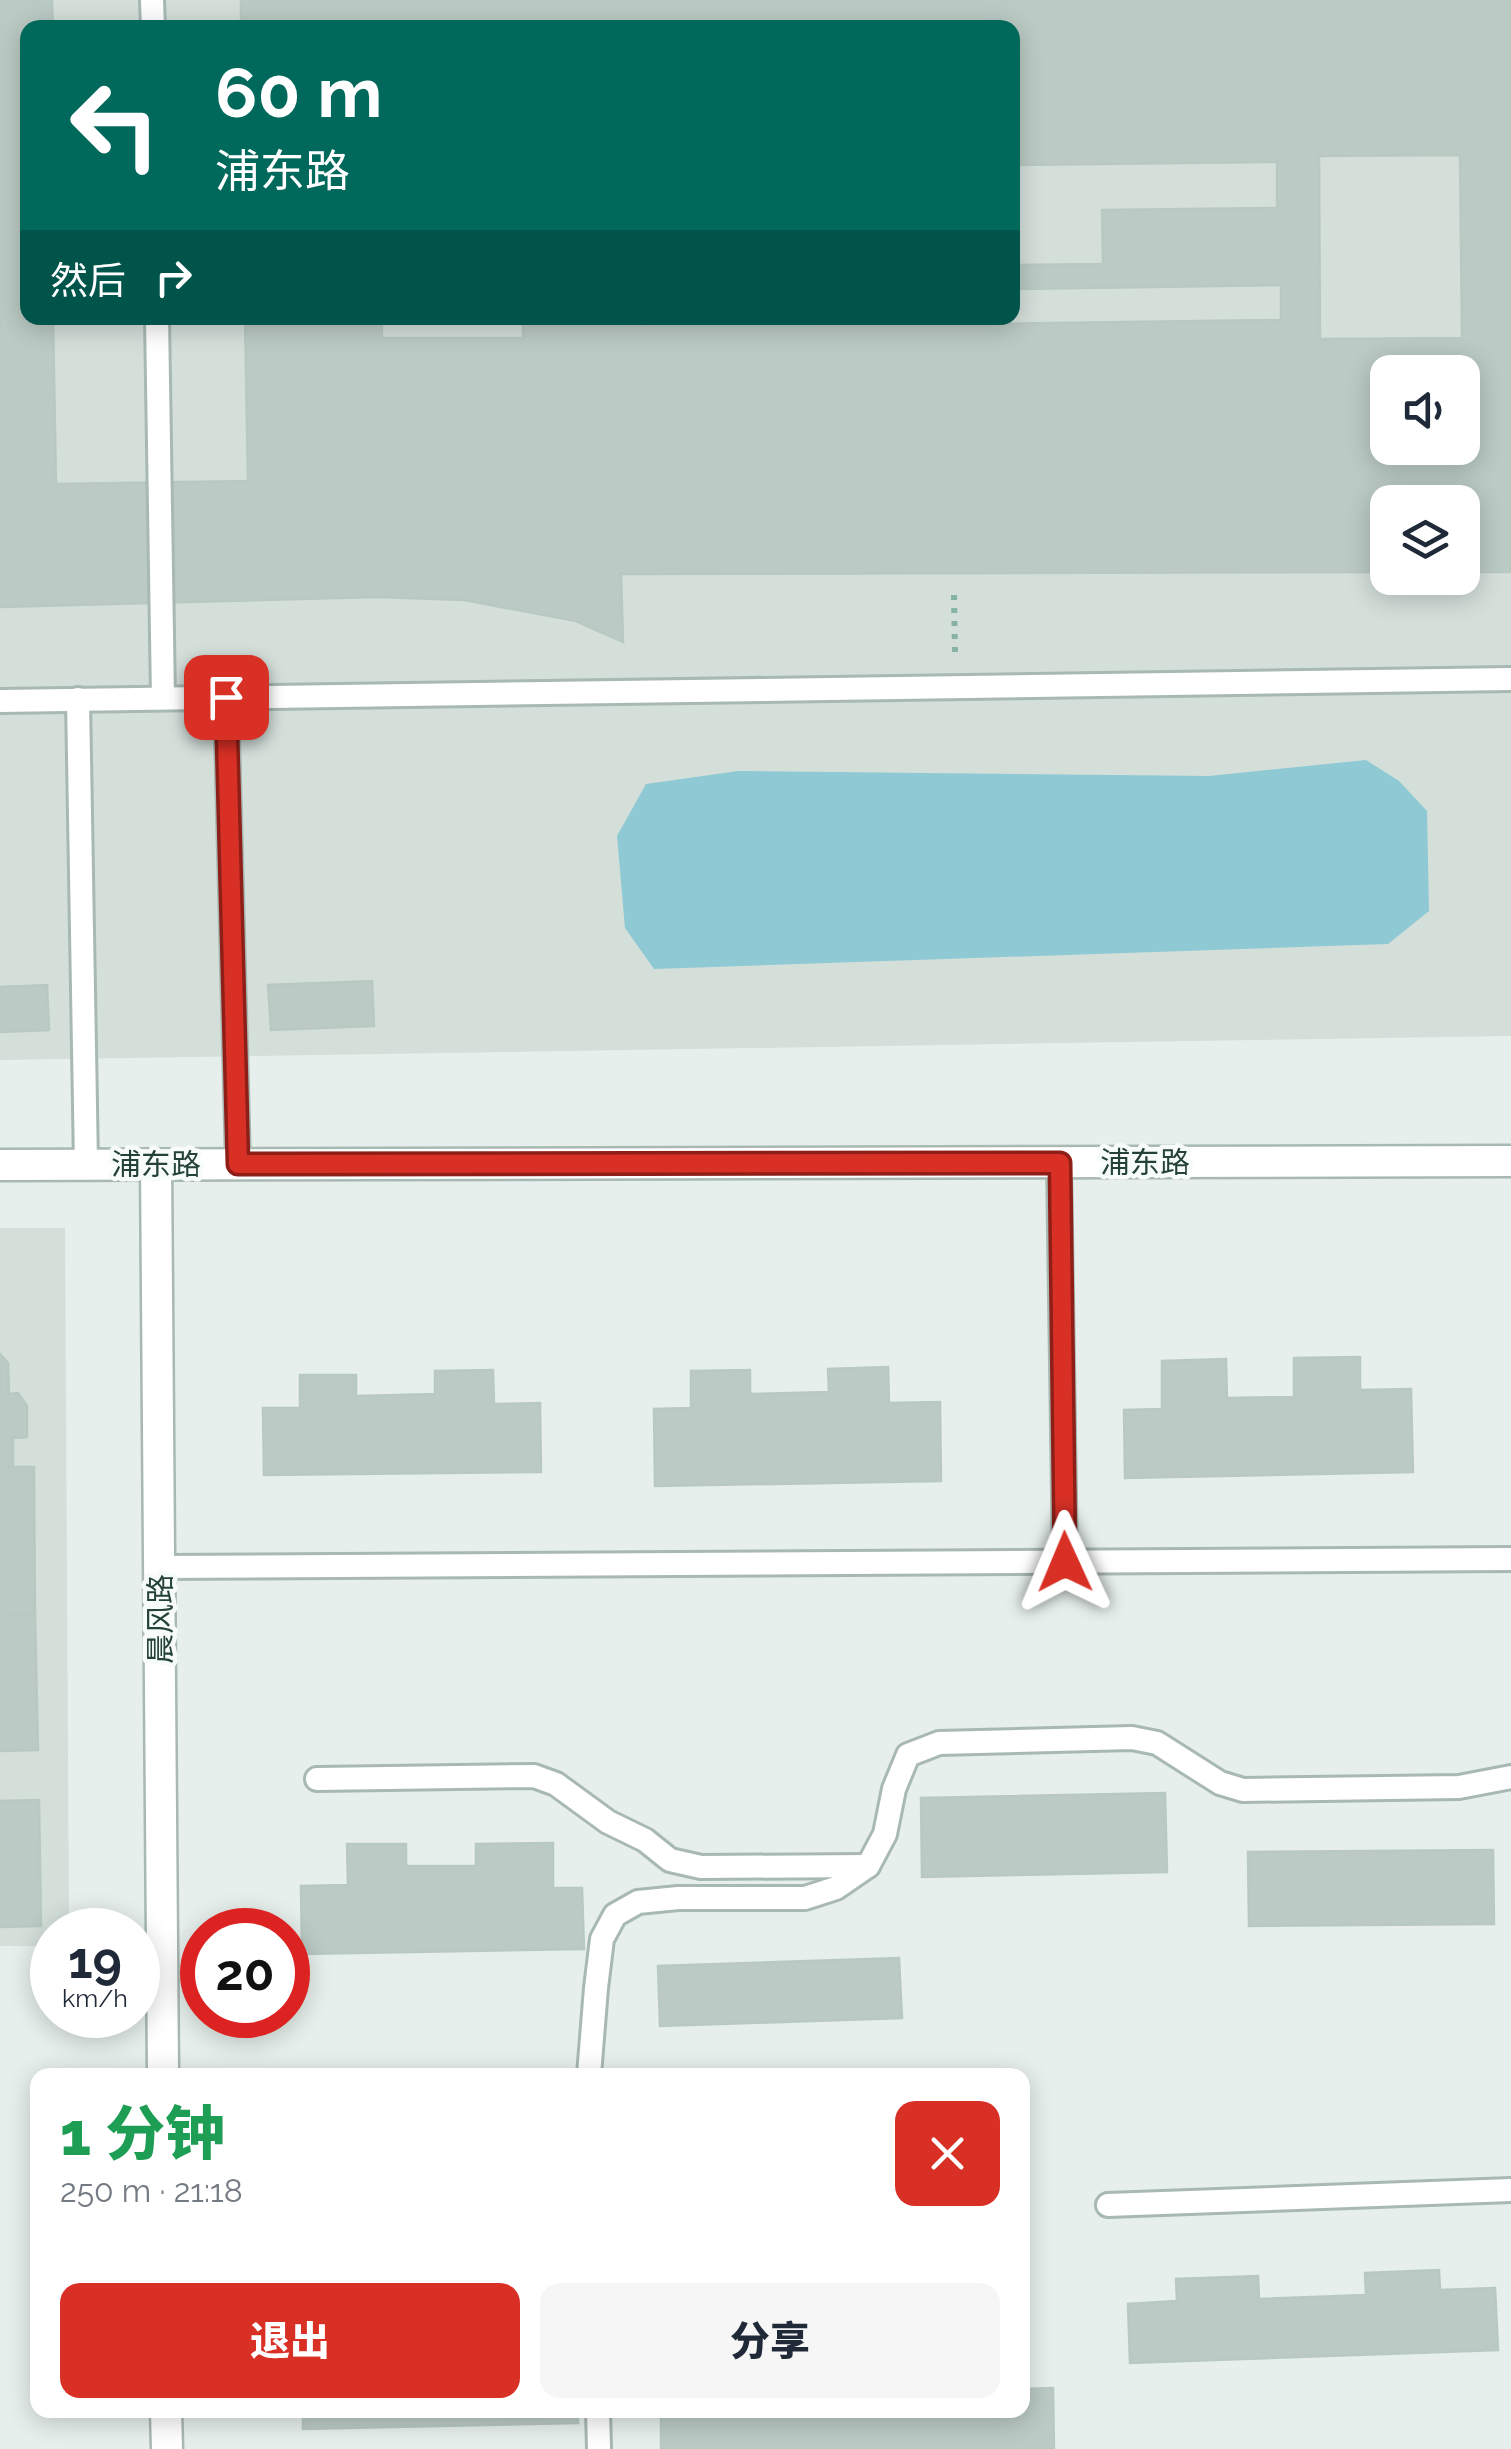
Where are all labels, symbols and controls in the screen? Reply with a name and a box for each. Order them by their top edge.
text: 60 m [215,51,382,133]
icon: left [50,60,180,190]
text: 浦东路 [215,145,350,198]
icon: right [146,250,201,305]
text: 然后 [50,258,126,303]
map controls [1370,355,1480,595]
button: sound [1370,355,1480,465]
button: layers [1370,485,1480,595]
pin [184,655,269,740]
icon: arrive [199,670,254,725]
street label: 浦东路 [1100,1145,1190,1180]
street label: 浦东路 [111,1147,201,1182]
position arrow [1013,1510,1117,1614]
street label: 晨风路 [143,1574,178,1664]
speed limit sign: 20 [180,1908,310,2038]
text: 19 [68,1931,122,1990]
text: km/h [62,1983,128,2013]
text: 1 分钟 [60,2099,225,2169]
button: close [895,2101,1000,2206]
text: 250 m · 21:18 [60,2172,243,2209]
button: 退出 [60,2283,520,2398]
button: 分享 [540,2283,1000,2398]

